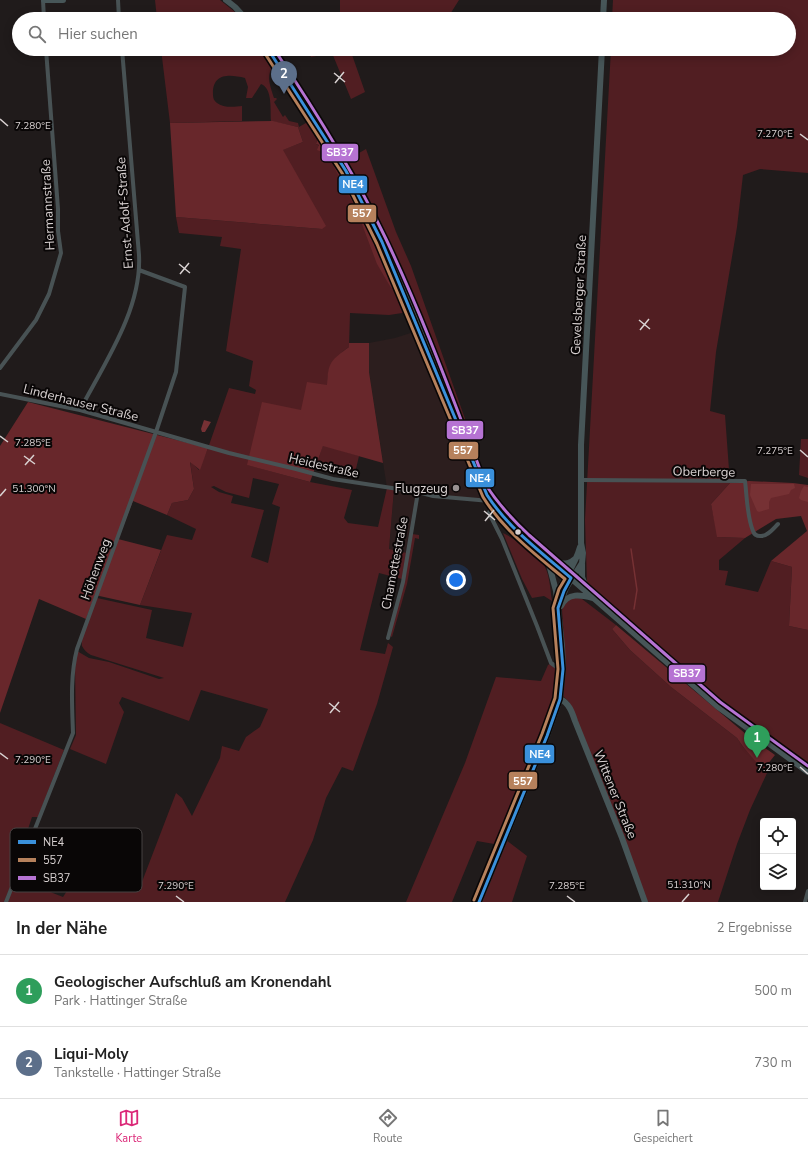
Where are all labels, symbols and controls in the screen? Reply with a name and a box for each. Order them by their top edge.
search box [12,12,796,56]
icon: search [26,23,48,45]
text: Hier suchen [58,24,138,44]
pin: 2 [271,61,297,94]
text: 7.280°E [15,119,51,133]
text: 7.270°E [757,127,793,141]
line badge: SB37 [321,143,359,162]
text: SB37 [326,145,354,160]
street label: Ernst-Adolf-Straße [112,156,138,269]
street label: Hermannstraße [37,159,59,251]
line badge: NE4 [338,175,368,194]
text: NE4 [342,177,364,192]
line badge: 557 [347,204,377,223]
text: 557 [352,206,372,221]
street label: Gevelsberger Straße [567,234,591,356]
street label: Linderhauser Straße [21,380,140,426]
line badge: SB37 [446,420,484,440]
text: SB37 [451,423,479,438]
text: 7.285°E [15,436,51,450]
line badge: 557 [448,441,479,460]
text: 557 [453,443,473,458]
text: 7.275°E [757,444,793,458]
street label: Heidestraße [287,449,361,483]
street label: Oberberge [672,462,736,482]
line badge: NE4 [465,468,495,488]
text: NE4 [469,471,491,486]
place label: Flugzeug [394,480,448,498]
text: 51.300°N [12,482,56,496]
marker: Flugzeug [451,483,461,493]
street label: Chamottestraße [377,515,413,611]
unlabelled marker [513,527,523,537]
street label: Höhenweg [77,536,115,603]
your location [446,570,466,590]
line badge: SB37 [668,664,706,683]
text: SB37 [673,666,701,681]
pin: 1 [744,725,770,758]
line badge: NE4 [524,744,555,764]
text: NE4 [529,747,551,762]
street label: Wittener Straße [589,747,641,842]
text: 7.290°E [15,753,51,767]
text: 7.280°E [757,761,793,775]
line badge: 557 [508,771,538,790]
text: 557 [513,774,533,789]
map controls [760,818,796,890]
button: locate [760,818,796,854]
legend [10,828,142,892]
text: NE4 [43,835,65,850]
text: 557 [43,853,63,868]
button: layers [760,854,796,890]
text: SB37 [43,871,70,886]
text: 51.310°N [667,878,711,892]
text: 7.290°E [158,879,194,893]
text: 7.285°E [549,879,585,893]
text: In der Nähe [16,917,107,940]
text: 2 Ergebnisse [717,919,792,937]
text: Geologischer Aufschluß am Kronendahl [54,972,331,992]
text: 1 [25,982,33,1000]
text: 500 m [754,982,792,1000]
text: Park · Hattinger Straße [54,992,187,1010]
text: Liqui-Moly [54,1044,128,1064]
text: 2 [25,1054,33,1072]
text: 730 m [754,1054,792,1072]
text: Tankstelle · Hattinger Straße [54,1064,221,1082]
tab: Karte [116,1107,142,1146]
tab: Route [373,1107,402,1146]
tab: Gespeichert [633,1107,692,1146]

